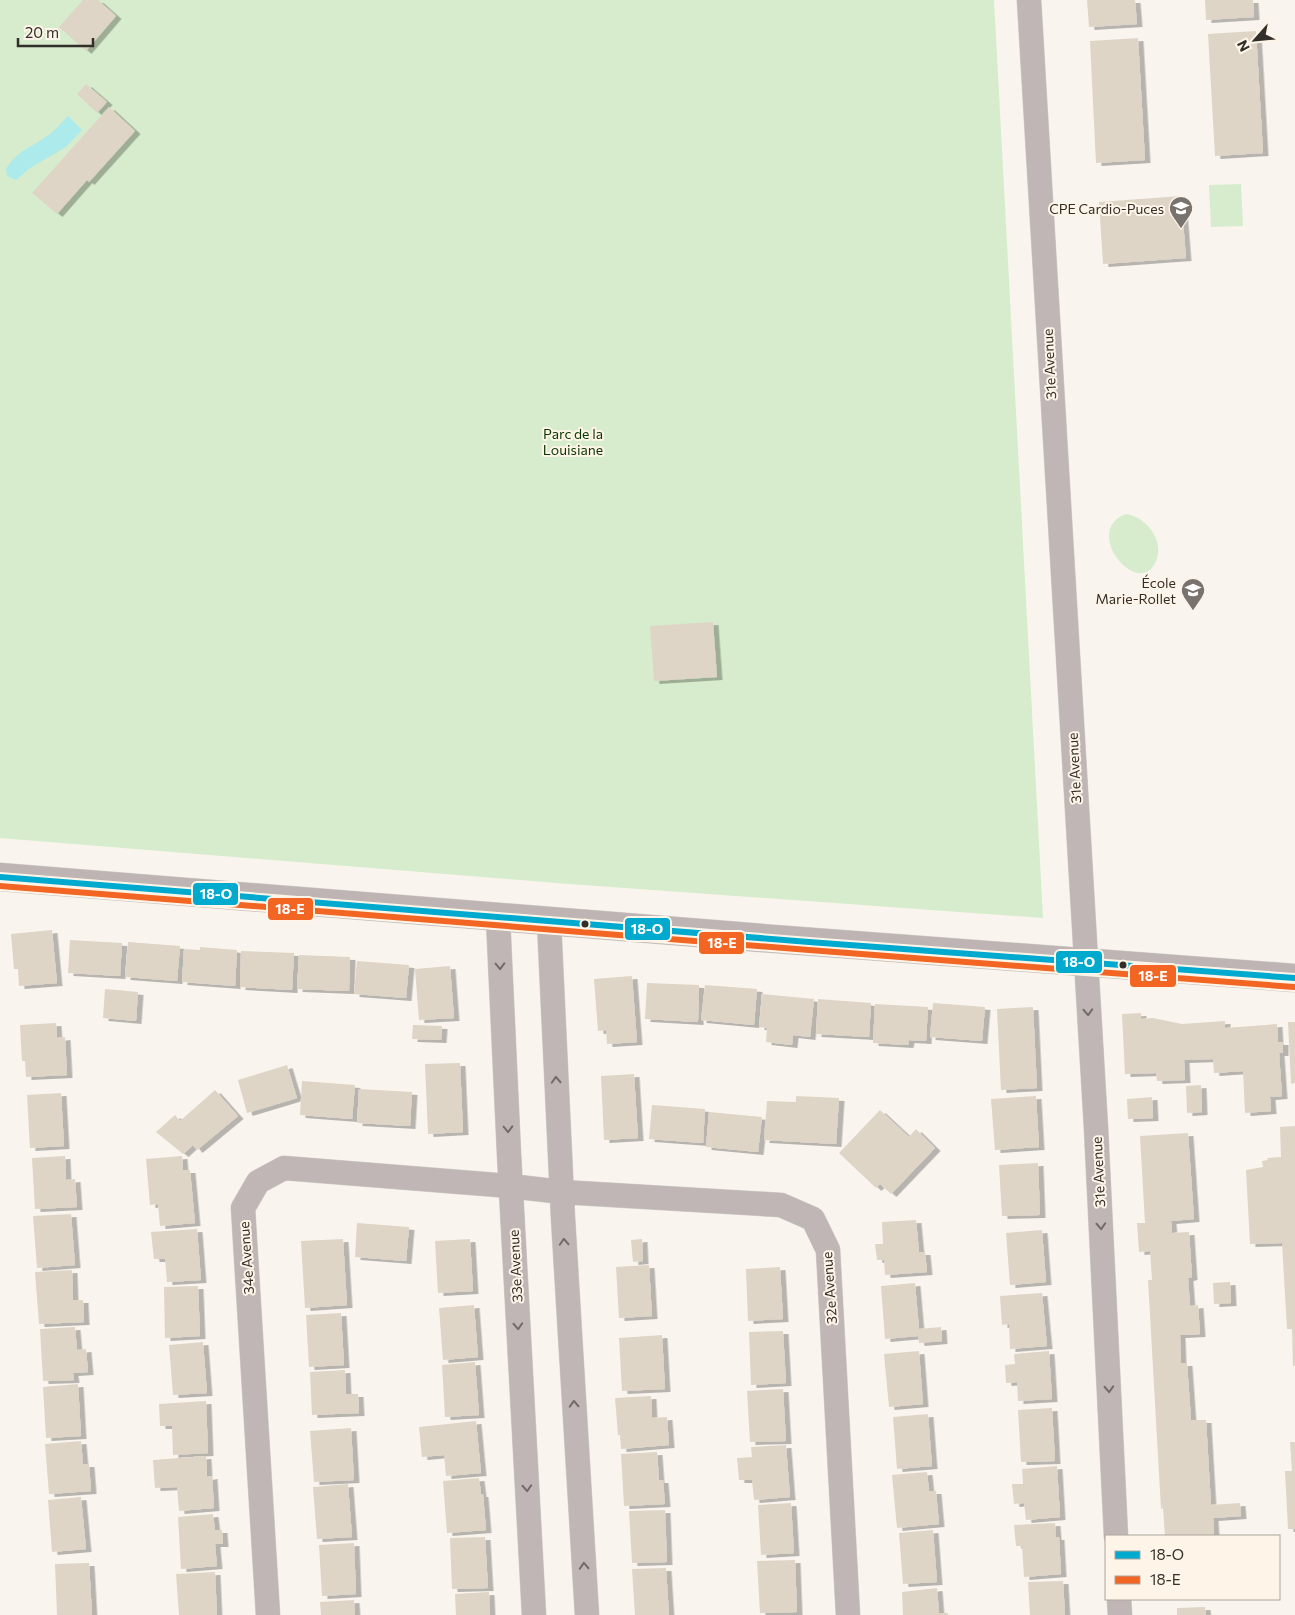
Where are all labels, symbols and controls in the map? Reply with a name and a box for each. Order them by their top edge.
scale bar [18,15,92,47]
north arrow [1230,15,1280,65]
text: 20 m [25,23,59,41]
text: N [1233,38,1253,55]
school or university icon: CPE Cardio-Puces [1168,195,1194,229]
place label: CPE Cardio-Puces [1049,200,1164,217]
street label: 31e Avenue [1039,328,1059,400]
park label: Parc de la Louisiane [543,425,603,458]
place label: École Marie-Rollet [1096,574,1176,607]
school or university icon: École Marie-Rollet [1180,577,1206,611]
street label: 31e Avenue [1064,732,1084,804]
line badge: 18-O [192,882,239,906]
text: 18-O [200,885,232,902]
line badge: 18-E [267,897,314,921]
text: 18-E [275,900,305,917]
line badge: 18-O [624,917,671,941]
unlabelled marker [580,919,590,929]
text: 18-O [631,920,663,937]
line badge: 18-E [698,931,745,955]
text: 18-E [707,934,737,951]
line badge: 18-O [1055,950,1103,974]
text: 18-O [1063,953,1095,970]
unlabelled marker [1118,960,1128,970]
one-way arrow [495,963,506,971]
line badge: 18-E [1129,964,1177,988]
text: 18-E [1138,967,1168,984]
one-way arrow [1083,1008,1094,1016]
one-way arrow [551,1075,562,1083]
one-way arrow [502,1125,513,1133]
street label: 31e Avenue [1088,1136,1108,1208]
street label: 34e Avenue [235,1221,257,1295]
one-way arrow [1095,1223,1106,1231]
street label: 33e Avenue [505,1229,525,1303]
one-way arrow [559,1238,570,1246]
street label: 32e Avenue [818,1251,840,1325]
one-way arrow [512,1322,523,1330]
one-way arrow [1103,1385,1114,1393]
one-way arrow [569,1400,580,1408]
one-way arrow [521,1485,532,1493]
legend [1105,1535,1280,1600]
text: 18-O [1150,1545,1184,1563]
one-way arrow [578,1562,589,1570]
text: 18-E [1150,1570,1181,1588]

